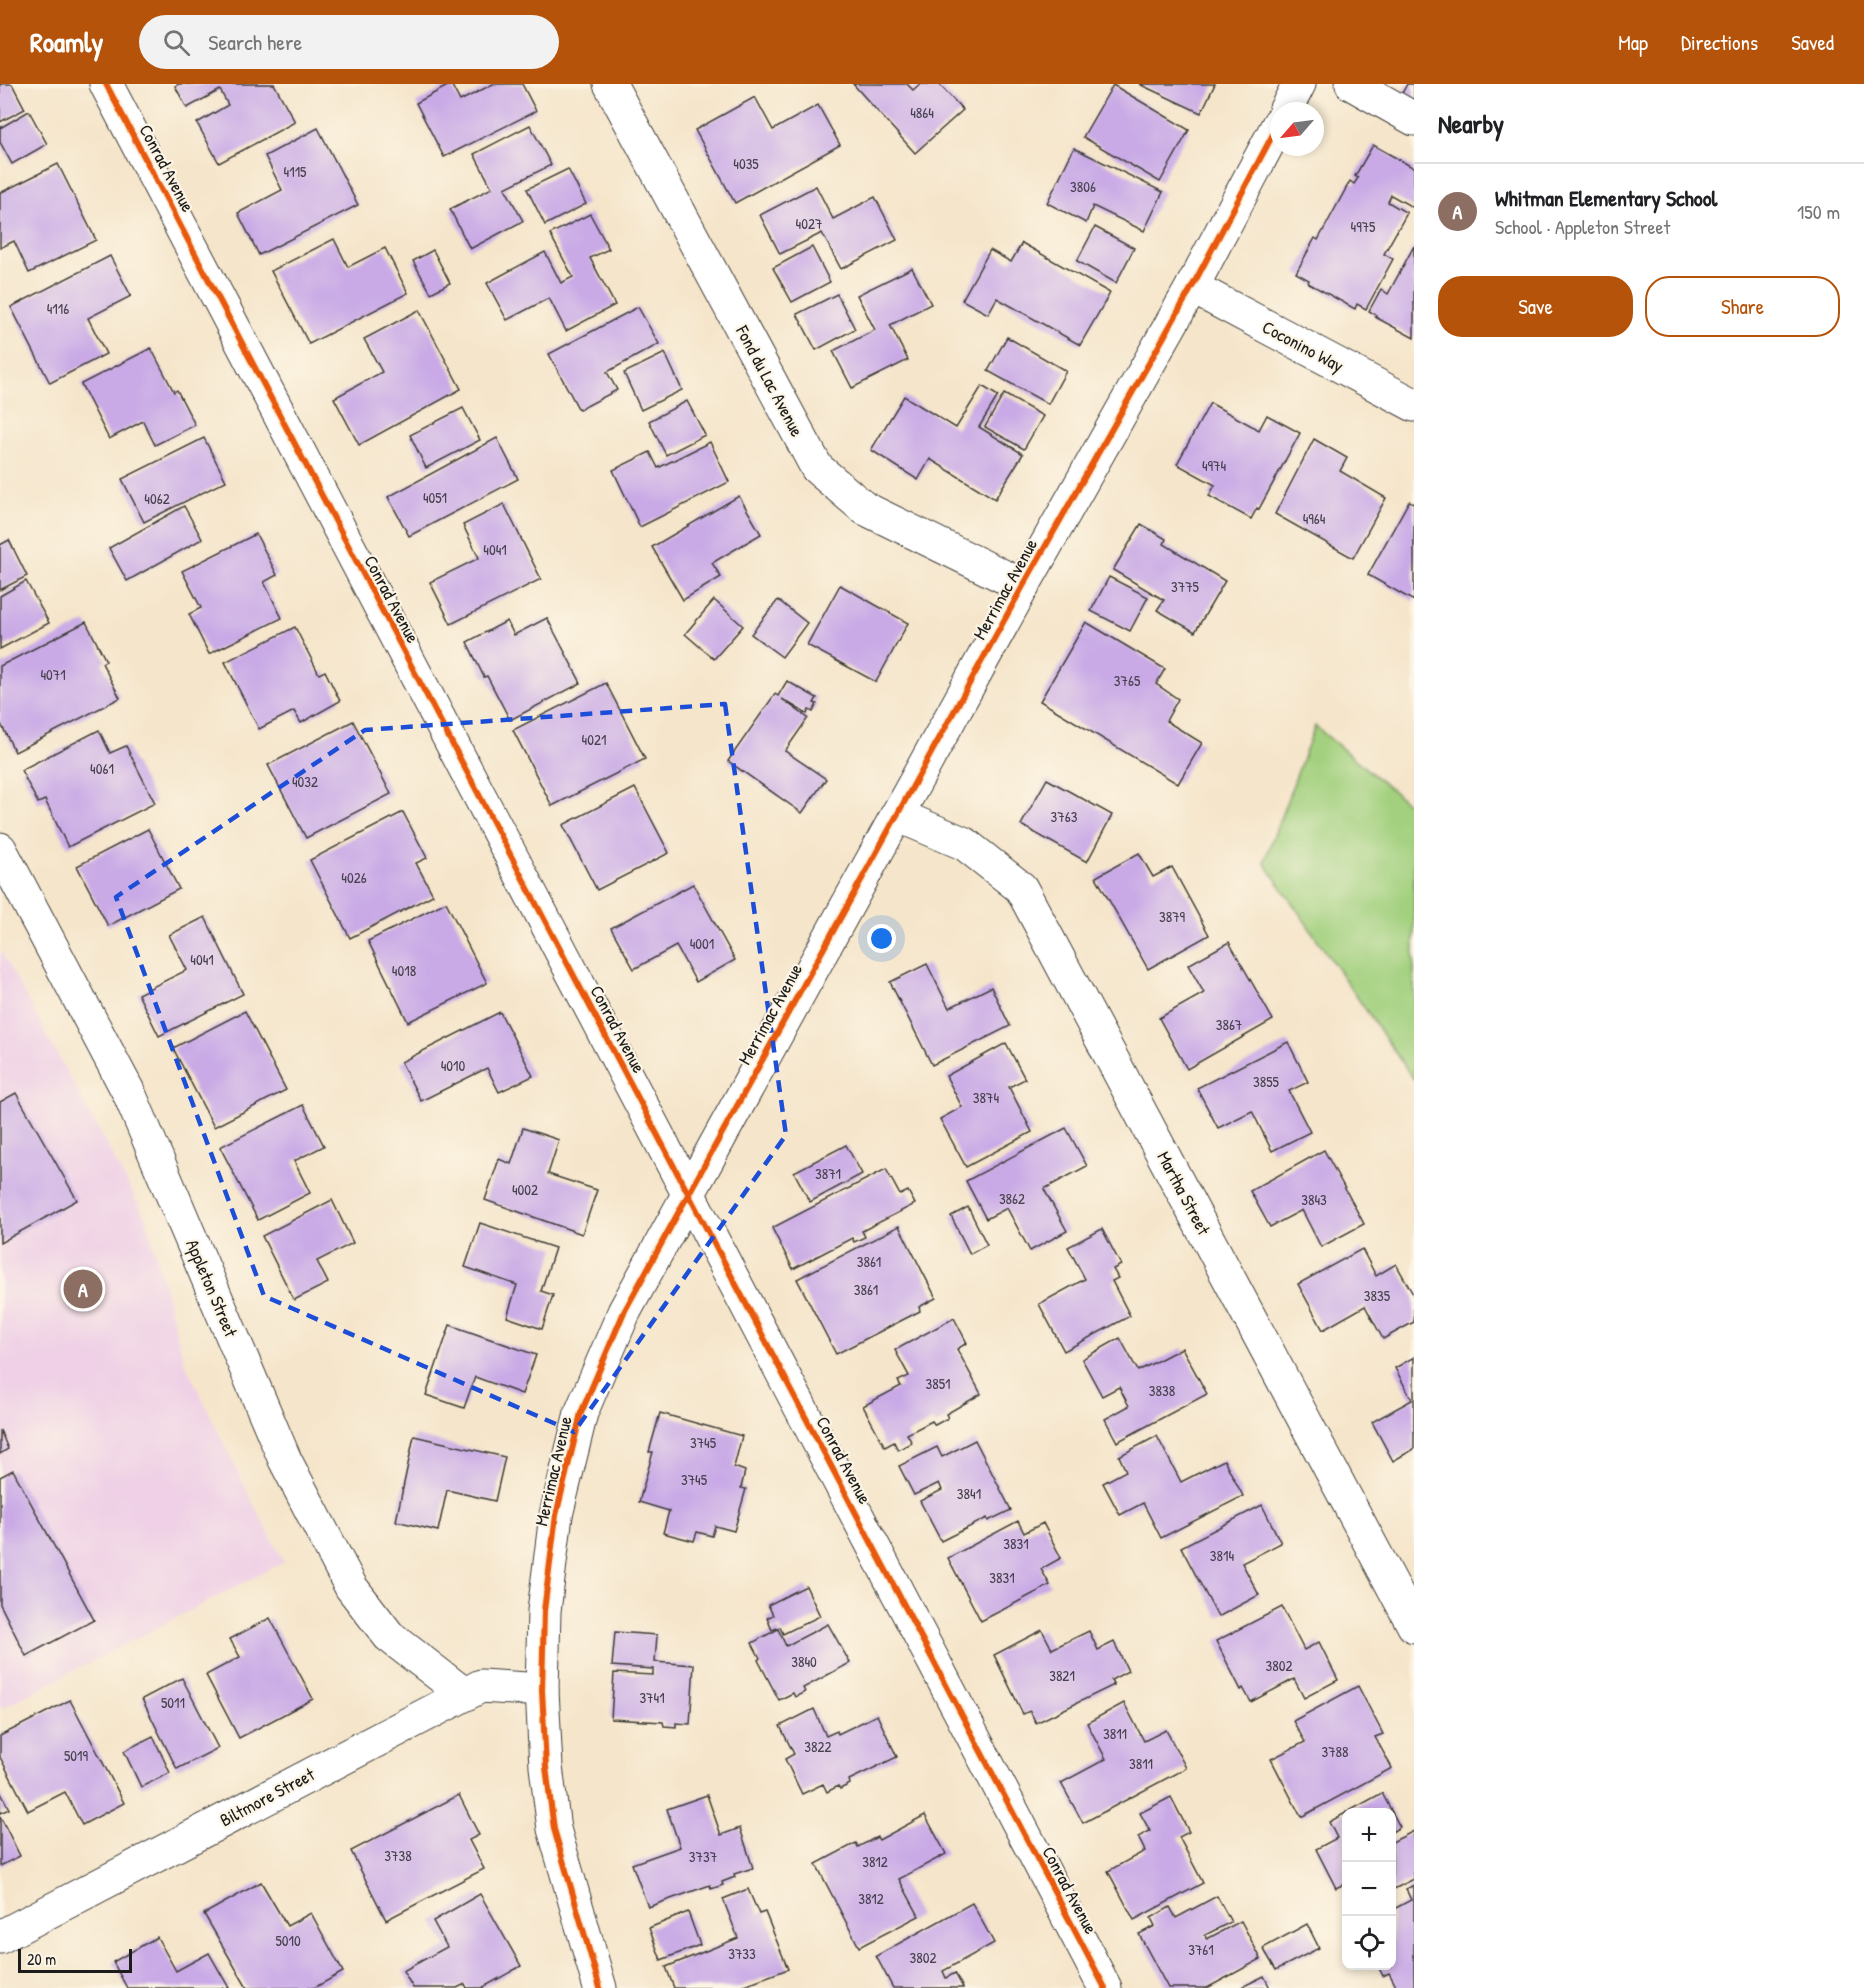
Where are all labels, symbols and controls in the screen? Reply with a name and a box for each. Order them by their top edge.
search box [139,15,559,69]
text: Roamly [30,23,103,61]
icon: search [160,26,193,59]
text: Search here [208,27,302,57]
text: Map [1618,28,1648,57]
text: Directions [1681,28,1758,57]
text: Saved [1791,28,1834,57]
house number: 4864 [910,102,934,123]
north arrow [1270,102,1324,156]
text: Nearby [1438,106,1504,141]
street label: Conrad Avenue [133,120,201,216]
house number: 4035 [733,153,759,174]
house number: 4115 [284,161,307,182]
house number: 3806 [1070,176,1096,197]
text: Whitman Elementary School [1495,183,1717,213]
text: A [1453,198,1462,225]
text: 150 m [1797,198,1840,225]
house number: 4027 [796,213,822,234]
text: School · Appleton Street [1495,213,1670,240]
house number: 4975 [1351,216,1376,237]
button: Save [1438,276,1633,337]
button: Share [1645,276,1840,337]
house number: 4116 [47,298,69,319]
street label: Coconino Way [1258,314,1348,378]
street label: Fond du Lac Avenue [730,320,810,441]
house number: 4974 [1202,455,1226,476]
house number: 4051 [423,487,447,508]
house number: 4062 [144,488,170,509]
house number: 4964 [1303,508,1326,529]
street label: Merrimac Avenue [967,534,1043,644]
house number: 4041 [483,539,507,560]
street label: Conrad Avenue [358,551,426,647]
house number: 3775 [1171,576,1200,597]
house number: 4071 [40,664,66,685]
house number: 3765 [1114,670,1141,691]
house number: 4021 [582,729,606,750]
house number: 4061 [90,758,114,779]
house number: 4032 [292,771,318,792]
house number: 3763 [1051,806,1078,827]
house number: 4026 [341,867,367,888]
house number: 3879 [1159,906,1186,927]
your location [867,924,896,953]
house number: 4001 [690,933,714,954]
house number: 4041 [190,949,214,970]
street label: Merrimac Avenue [732,959,808,1069]
house number: 4018 [392,960,416,981]
street label: Conrad Avenue [584,981,652,1077]
house number: 3867 [1216,1014,1242,1035]
house number: 4010 [441,1055,466,1076]
house number: 3855 [1253,1071,1280,1092]
house number: 3874 [973,1087,1000,1108]
street label: Martha Street [1151,1147,1217,1240]
house number: 3871 [815,1163,841,1184]
house number: 4002 [512,1179,538,1200]
house number: 3862 [999,1188,1025,1209]
house number: 3843 [1301,1189,1327,1210]
street label: Appleton Street [180,1235,244,1341]
house number: 3861 [857,1251,881,1272]
pin: A [64,1266,103,1312]
house number: 3861 [854,1279,878,1300]
house number: 3835 [1364,1285,1391,1306]
house number: 3851 [925,1373,951,1394]
house number: 3838 [1149,1380,1175,1401]
street label: Conrad Avenue [810,1412,878,1508]
street label: Merrimac Avenue [528,1414,578,1528]
house number: 3745 [690,1432,717,1453]
house number: 3745 [681,1469,708,1490]
house number: 3841 [957,1483,981,1504]
house number: 3831 [1003,1533,1029,1554]
house number: 3814 [1210,1545,1235,1566]
house number: 3831 [989,1567,1015,1588]
house number: 3840 [791,1651,817,1672]
house number: 3802 [1266,1655,1292,1676]
house number: 3821 [1049,1665,1075,1686]
house number: 3741 [639,1687,665,1708]
house number: 5011 [161,1692,185,1713]
house number: 3811 [1103,1723,1127,1744]
house number: 3822 [804,1736,832,1757]
house number: 3788 [1321,1741,1349,1762]
house number: 5019 [64,1745,89,1766]
house number: 3811 [1129,1753,1153,1774]
street label: Biltmore Street [215,1761,319,1832]
map controls [1342,1808,1396,1970]
button: + [1342,1808,1396,1862]
street label: Conrad Avenue [1036,1842,1104,1938]
house number: 3738 [384,1845,412,1866]
house number: 3737 [689,1846,717,1867]
house number: 3812 [862,1851,888,1872]
button: − [1342,1862,1396,1916]
house number: 3812 [858,1888,884,1909]
button: locate [1342,1916,1396,1970]
house number: 5010 [275,1930,301,1951]
house number: 3761 [1188,1939,1214,1960]
house number: 3733 [728,1943,756,1964]
scale bar [18,1946,132,1974]
house number: 3802 [910,1947,936,1968]
text: 20 m [27,1948,56,1970]

